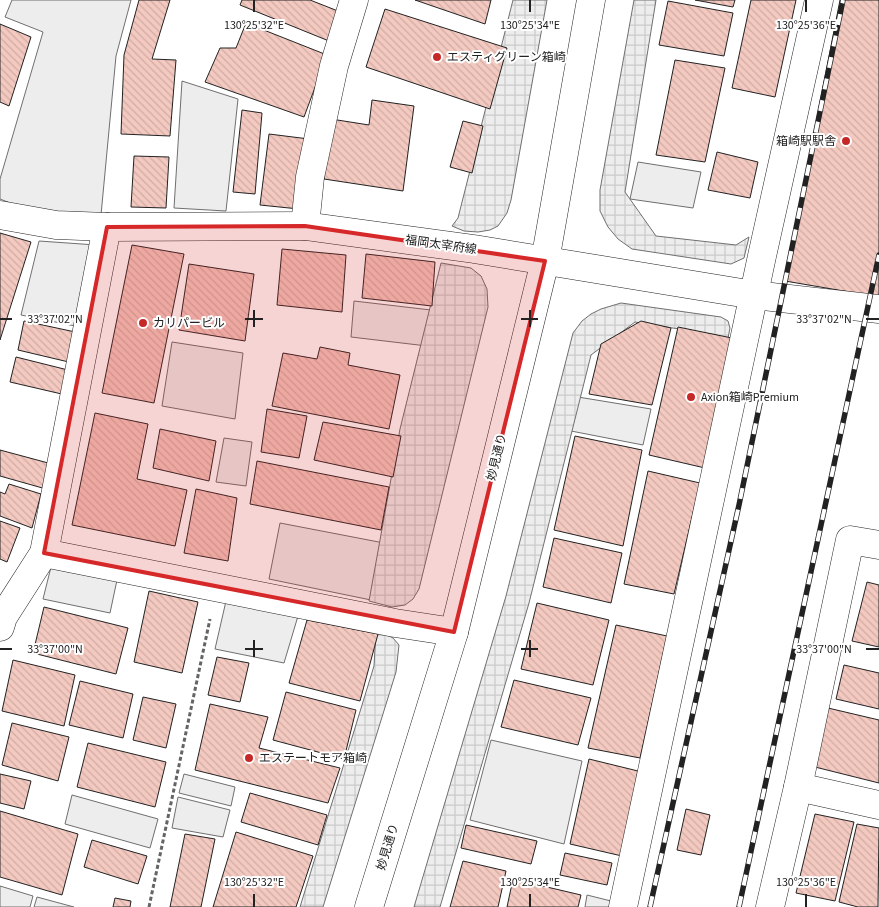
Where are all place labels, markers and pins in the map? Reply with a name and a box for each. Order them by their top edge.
place label: エスティグリーン箱崎 [447,49,566,66]
marker: エスティグリーン箱崎 [431,51,443,63]
place label: 箱崎駅駅舎 [776,133,836,150]
marker: 箱崎駅駅舎 [840,135,852,147]
place label: カリパービル [153,315,225,332]
marker: カリパービル [137,317,149,329]
place label: Axion箱崎Premium [701,389,799,406]
marker: Axion箱崎Premium [685,391,697,403]
place label: エステートモア箱崎 [259,750,367,767]
marker: エステートモア箱崎 [243,752,255,764]

